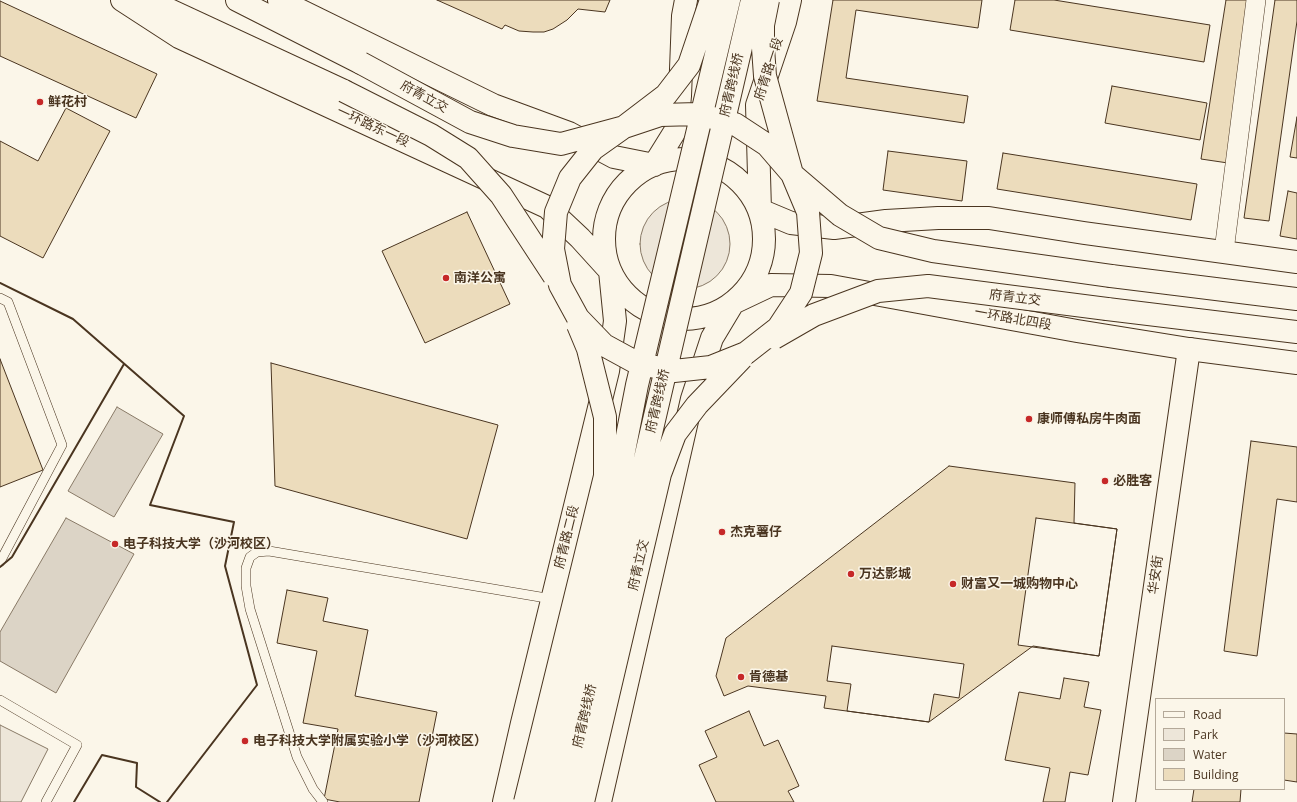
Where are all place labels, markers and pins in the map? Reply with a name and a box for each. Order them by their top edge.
place label: 鲜花村 [48,94,87,110]
marker: 鲜花村 [35,97,45,107]
place label: 南洋公寓 [454,270,506,286]
marker: 南洋公寓 [441,273,451,283]
place label: 康师傅私房牛肉面 [1037,411,1141,427]
marker: 康师傅私房牛肉面 [1024,414,1034,424]
place label: 必胜客 [1113,473,1152,489]
marker: 必胜客 [1100,476,1110,486]
place label: 杰克薯仔 [730,524,782,540]
marker: 杰克薯仔 [717,527,727,537]
place label: 电子科技大学（沙河校区） [123,536,279,552]
marker: 电子科技大学（沙河校区） [110,539,120,549]
place label: 万达影城 [859,566,911,582]
marker: 万达影城 [846,569,856,579]
place label: 财富又一城购物中心 [961,576,1078,592]
marker: 财富又一城购物中心 [948,579,958,589]
place label: 肯德基 [749,669,788,685]
marker: 肯德基 [736,672,746,682]
place label: 电子科技大学附属实验小学（沙河校区） [253,733,487,749]
marker: 电子科技大学附属实验小学（沙河校区） [240,736,250,746]

